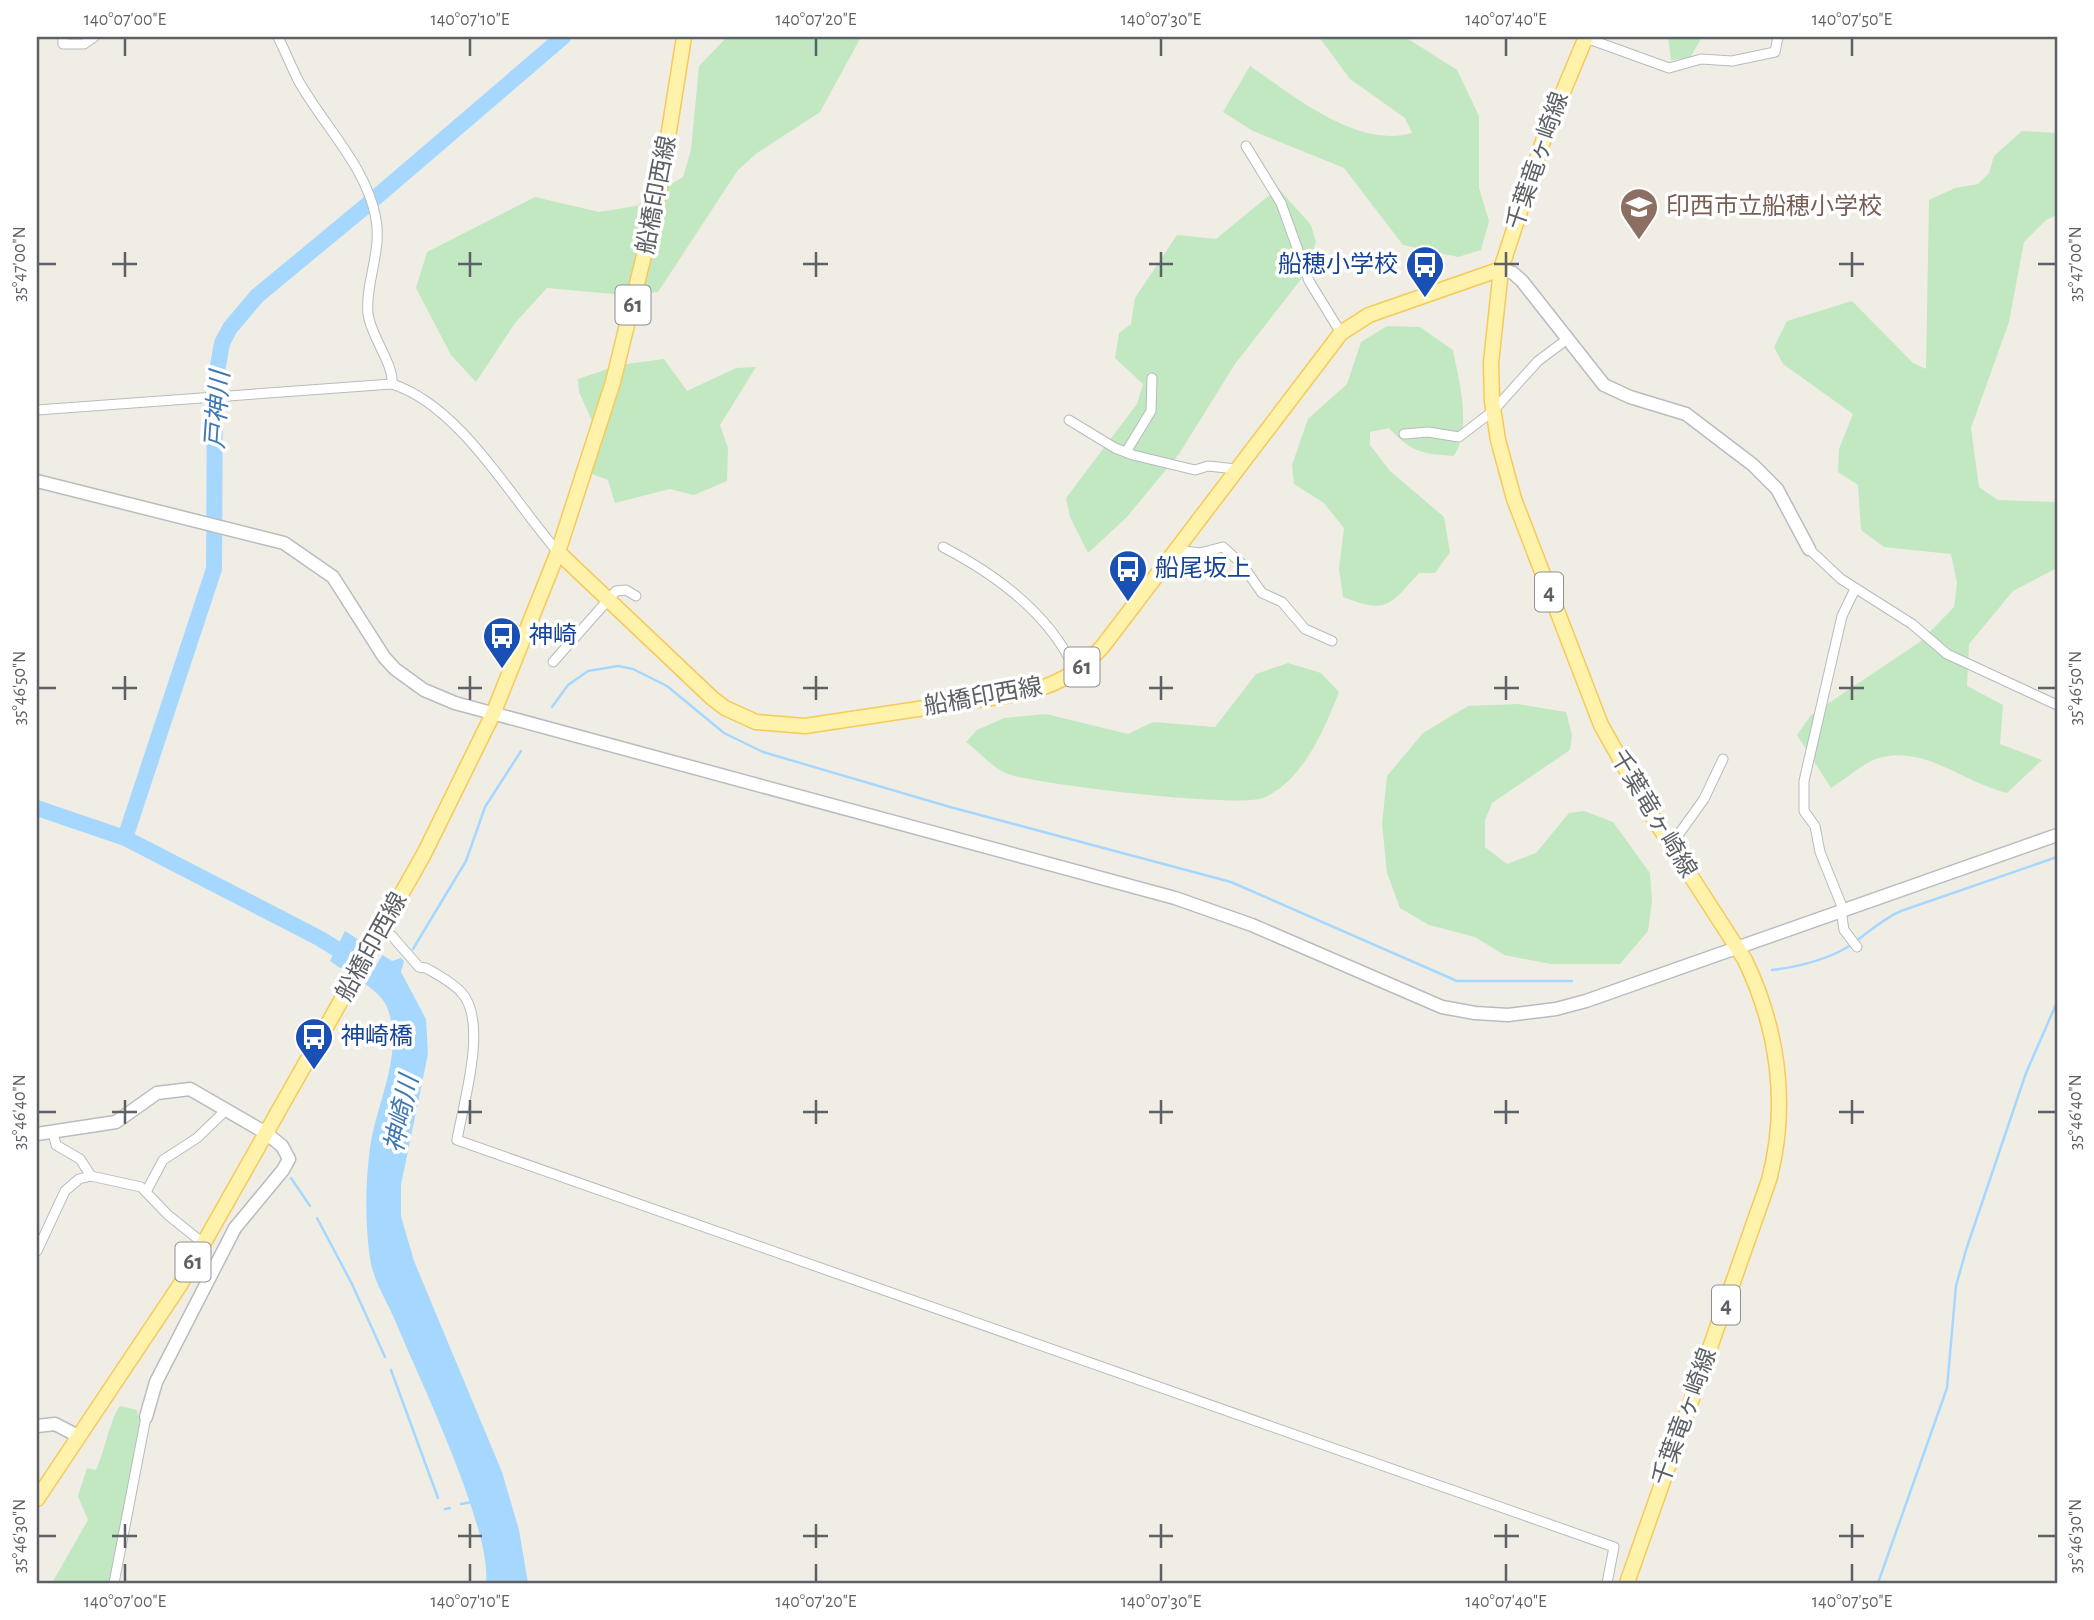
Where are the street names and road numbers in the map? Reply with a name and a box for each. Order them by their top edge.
street label: 千葉竜ヶ崎線 [1501,88,1573,233]
street label: 船橋印西線 [632,133,680,256]
road number: 61 [616,286,650,324]
road number: 4 [1535,572,1563,612]
road number: 61 [1064,648,1100,687]
street label: 船橋印西線 [921,673,1044,719]
street label: 千葉竜ヶ崎線 [1606,745,1702,882]
street label: 船橋印西線 [331,888,412,1005]
road number: 61 [176,1242,210,1282]
road number: 4 [1712,1286,1740,1324]
street label: 千葉竜ヶ崎線 [1647,1345,1721,1489]

